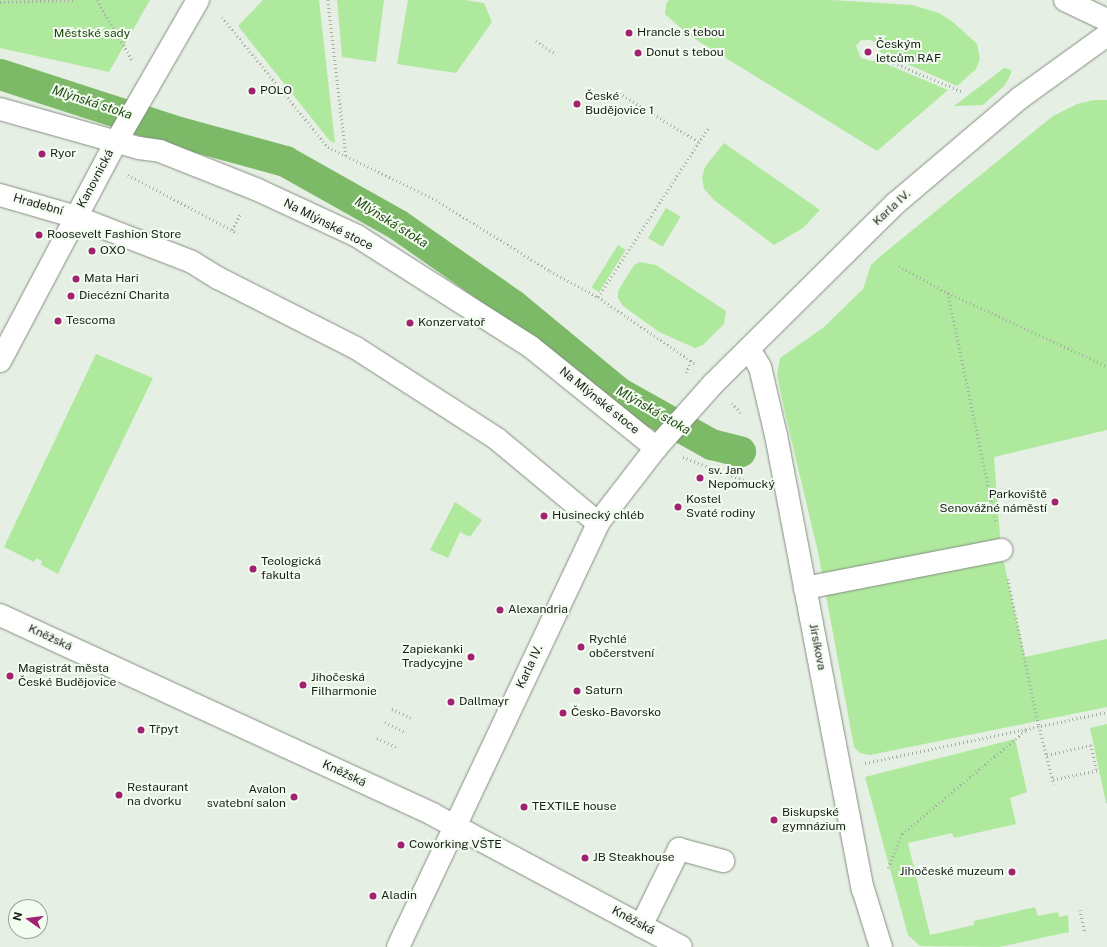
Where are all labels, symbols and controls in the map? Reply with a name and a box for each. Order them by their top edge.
place label: Hrancle s tebou [637,26,725,40]
park label: Městské sady [54,27,130,41]
marker: Hrancle s tebou [624,28,634,38]
place label: Českým letcům RAF [876,38,941,66]
place label: Donut s tebou [646,46,724,60]
marker: Českým letcům RAF [863,47,873,57]
marker: Donut s tebou [633,48,643,58]
water label: Mlýnská stoka [50,83,134,123]
place label: POLO [260,84,292,98]
marker: POLO [247,86,257,96]
place label: České Budějovice 1 [585,90,654,118]
marker: České Budějovice 1 [572,99,582,109]
place label: Ryor [50,147,76,161]
street label: Kanovnická [75,147,117,211]
marker: Ryor [37,149,47,159]
street label: Karla IV. [870,187,914,229]
street label: Hradební [11,191,65,219]
water label: Mlýnská stoka [351,194,431,252]
street label: Na Mlýnské stoce [281,196,375,254]
place label: Roosevelt Fashion Store [47,228,181,242]
marker: Roosevelt Fashion Store [34,230,44,240]
place label: OXO [100,244,126,258]
marker: OXO [87,246,97,256]
place label: Mata Hari [84,272,139,286]
marker: Mata Hari [71,274,81,284]
place label: Diecézní Charita [79,289,169,303]
marker: Diecézní Charita [66,291,76,301]
place label: Tescoma [66,314,115,328]
marker: Tescoma [53,316,63,326]
place label: Konzervatoř [418,316,485,330]
marker: Konzervatoř [405,318,415,328]
street label: Na Mlýnské stoce [556,364,642,438]
water label: Mlýnská stoka [613,383,693,439]
place label: sv. Jan Nepomucký [708,464,775,492]
marker: sv. Jan Nepomucký [695,473,705,483]
place label: Parkoviště Senovážné náměstí [940,488,1047,516]
place label: Kostel Svaté rodiny [686,493,755,521]
marker: Parkoviště Senovážné náměstí [1050,497,1060,507]
marker: Kostel Svaté rodiny [673,502,683,512]
place label: Husinecký chléb [552,509,644,523]
marker: Husinecký chléb [539,511,549,521]
place label: Teologická fakulta [261,555,321,583]
marker: Teologická fakulta [248,564,258,574]
place label: Alexandria [508,603,568,617]
marker: Alexandria [495,605,505,615]
street label: Kněžská [26,622,74,654]
street label: Jirsíkova [805,623,829,671]
place label: Rychlé občerstvení [589,633,654,661]
marker: Rychlé občerstvení [576,642,586,652]
place label: Zapiekanki Tradycyjne [402,643,463,671]
street label: Karla IV. [514,643,546,691]
marker: Zapiekanki Tradycyjne [466,652,476,662]
place label: Magistrát města České Budějovice [18,662,116,690]
marker: Magistrát města České Budějovice [5,671,15,681]
place label: Jihočeská Filharmonie [311,671,377,699]
marker: Jihočeská Filharmonie [298,680,308,690]
place label: Saturn [585,684,623,698]
marker: Saturn [572,686,582,696]
place label: Dallmayr [459,695,509,709]
marker: Dallmayr [446,697,456,707]
place label: Česko-Bavorsko [571,706,661,720]
marker: Česko-Bavorsko [558,708,568,718]
place label: Třpyt [149,723,179,737]
marker: Třpyt [136,725,146,735]
street label: Kněžská [320,758,368,790]
place label: Restaurant na dvorku [127,781,188,809]
place label: Avalon svatební salon [207,783,286,811]
marker: Restaurant na dvorku [114,790,124,800]
marker: Avalon svatební salon [289,792,299,802]
place label: TEXTILE house [532,800,616,814]
marker: TEXTILE house [519,802,529,812]
place label: Biskupské gymnázium [782,806,846,834]
marker: Biskupské gymnázium [769,815,779,825]
place label: Coworking VŠTE [409,838,502,852]
marker: Coworking VŠTE [396,840,406,850]
place label: JB Steakhouse [593,851,675,865]
marker: JB Steakhouse [580,853,590,863]
place label: Jihočeské muzeum [900,865,1004,879]
marker: Jihočeské muzeum [1007,867,1017,877]
place label: Aladin [381,889,417,903]
marker: Aladin [368,891,378,901]
north arrow [8,899,48,939]
street label: Kněžská [609,904,657,938]
text: N [10,911,24,922]

